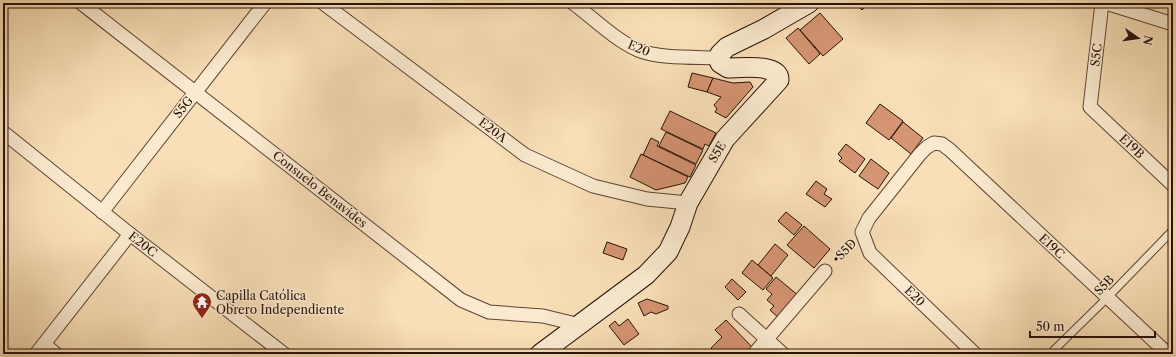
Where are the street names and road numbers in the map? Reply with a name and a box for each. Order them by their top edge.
street label: E20 [626,37,652,59]
street label: S5C [1087,43,1105,67]
street label: S5G [170,93,196,121]
street label: E20A [476,115,511,146]
street label: E19B [1116,131,1148,161]
street label: S5E [705,139,729,165]
street label: Consuelo Benavides [270,148,370,230]
street label: E20C [126,228,160,260]
street label: E19C [1036,230,1068,262]
street label: S5D [832,235,860,263]
street label: S5B [1091,272,1117,298]
street label: E20 [902,283,928,309]

